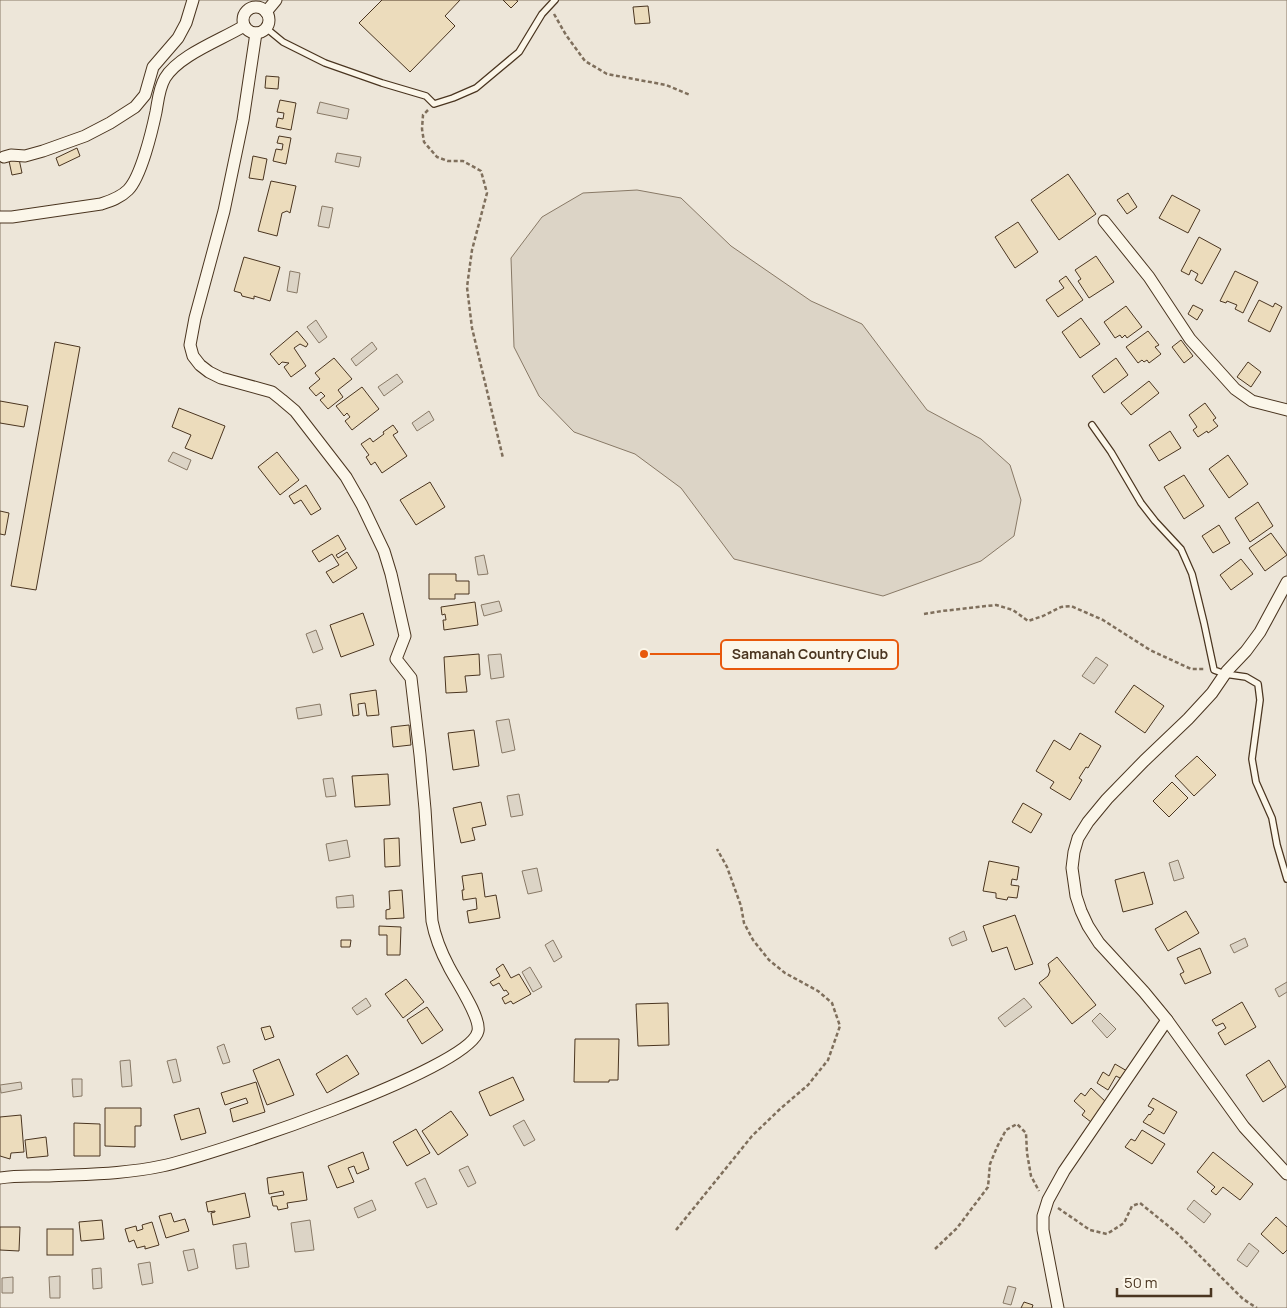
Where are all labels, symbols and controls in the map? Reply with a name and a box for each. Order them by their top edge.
callout: Samanah Country Club [721,640,898,669]
text: Samanah Country Club [732,644,889,663]
scale bar [1117,1266,1211,1298]
text: 50 m [1124,1272,1158,1293]

